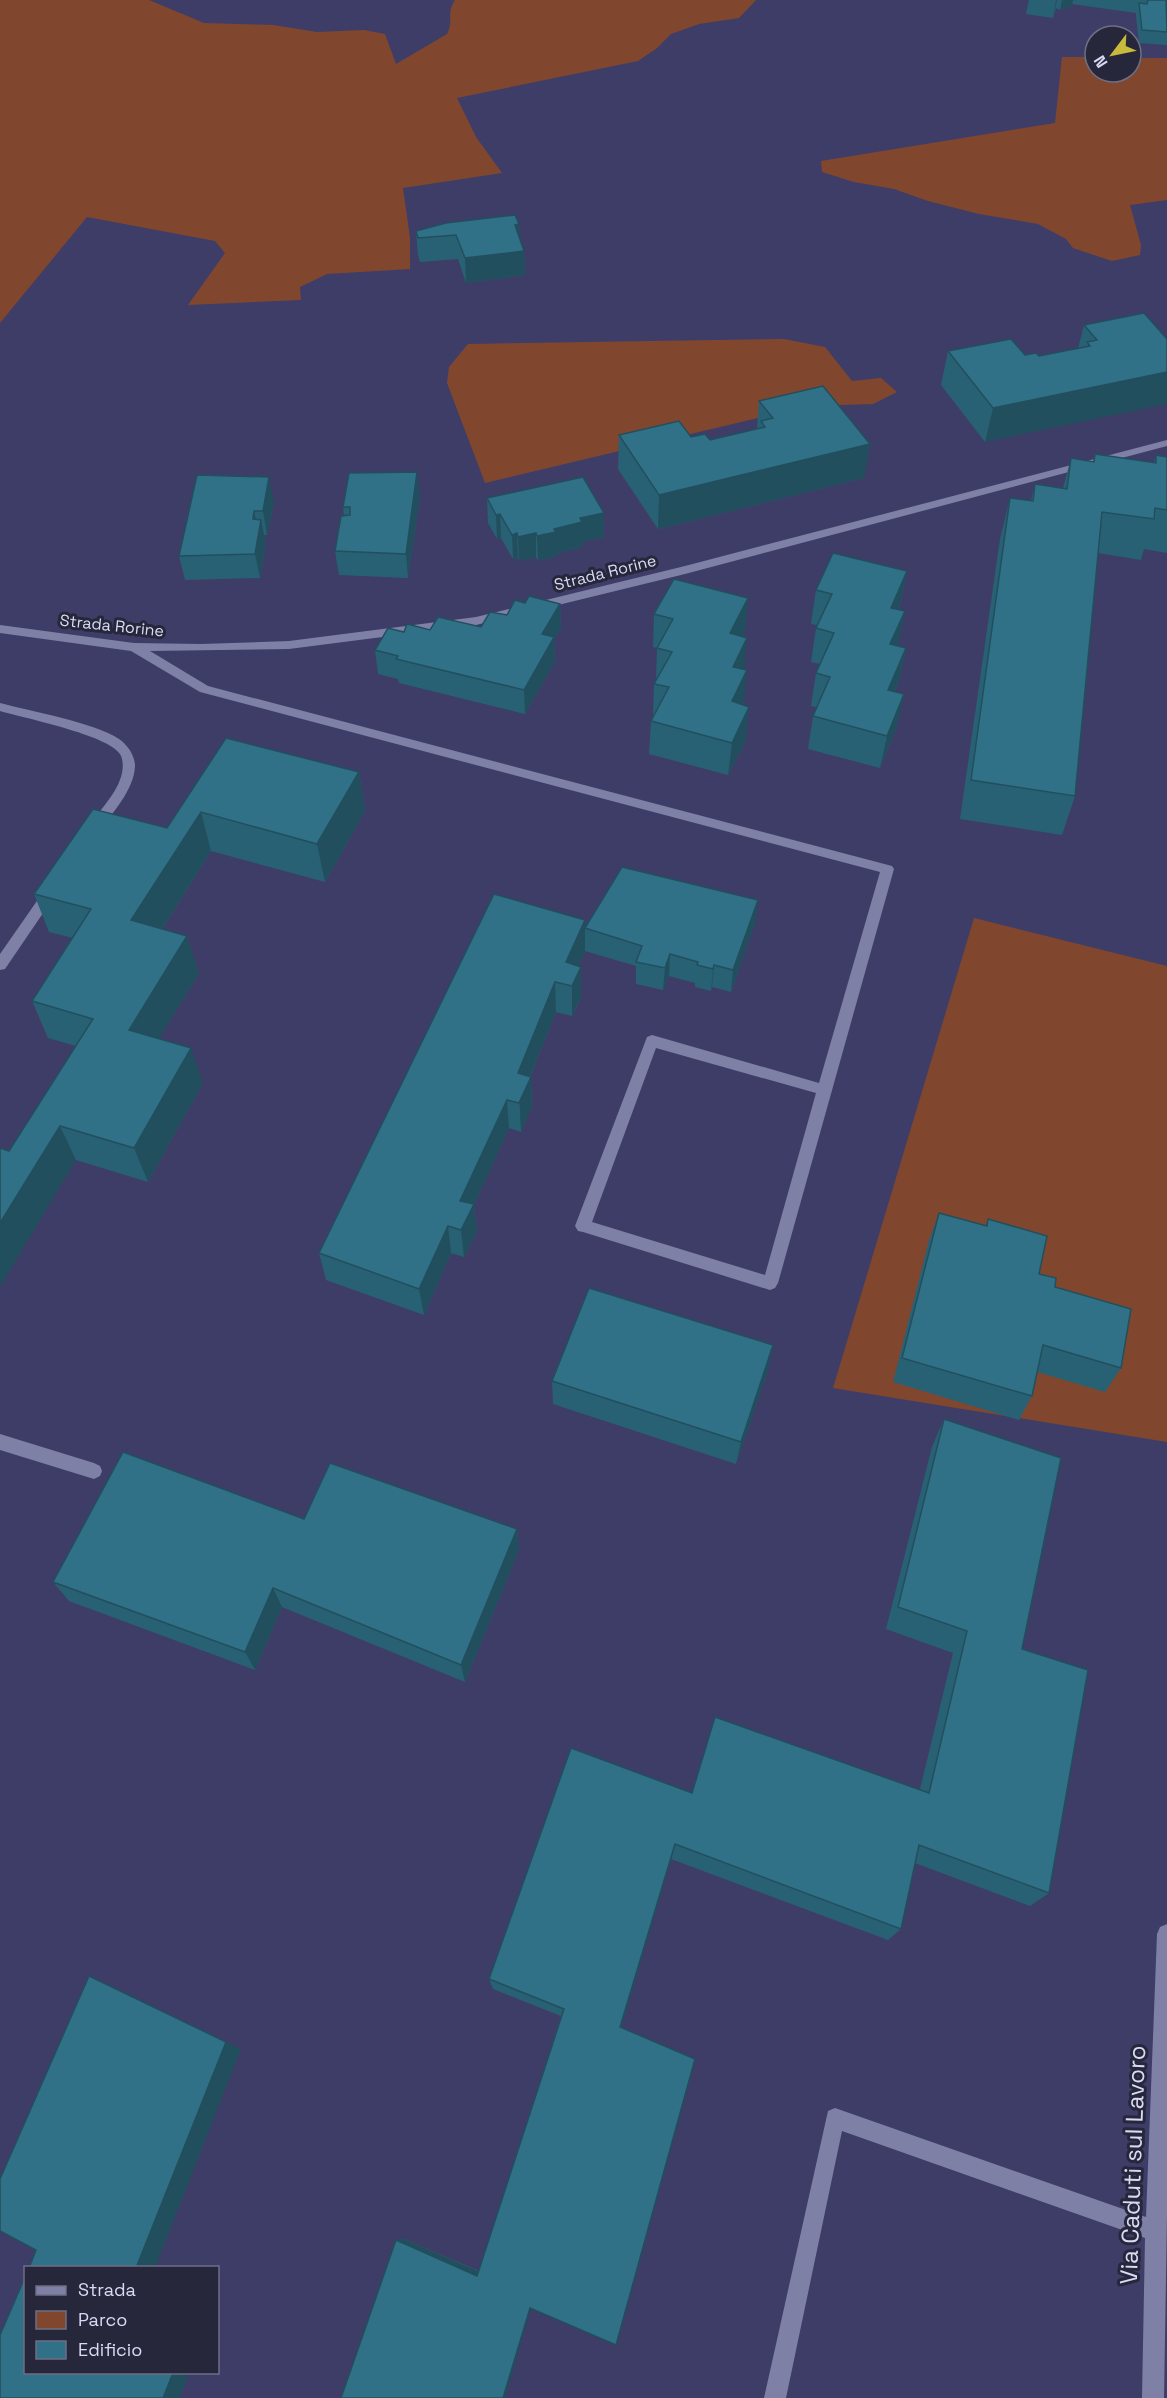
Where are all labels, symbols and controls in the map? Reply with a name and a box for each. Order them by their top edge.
north arrow [1083,24,1143,84]
text: N [1089,52,1112,72]
street label: Strada Rorine [552,550,658,595]
street label: Strada Rorine [59,610,165,641]
street label: Via Caduti sul Lavoro [1113,2045,1152,2285]
legend [24,2266,219,2374]
text: Strada [78,2278,136,2301]
text: Parco [78,2308,127,2331]
text: Edificio [78,2338,142,2361]

